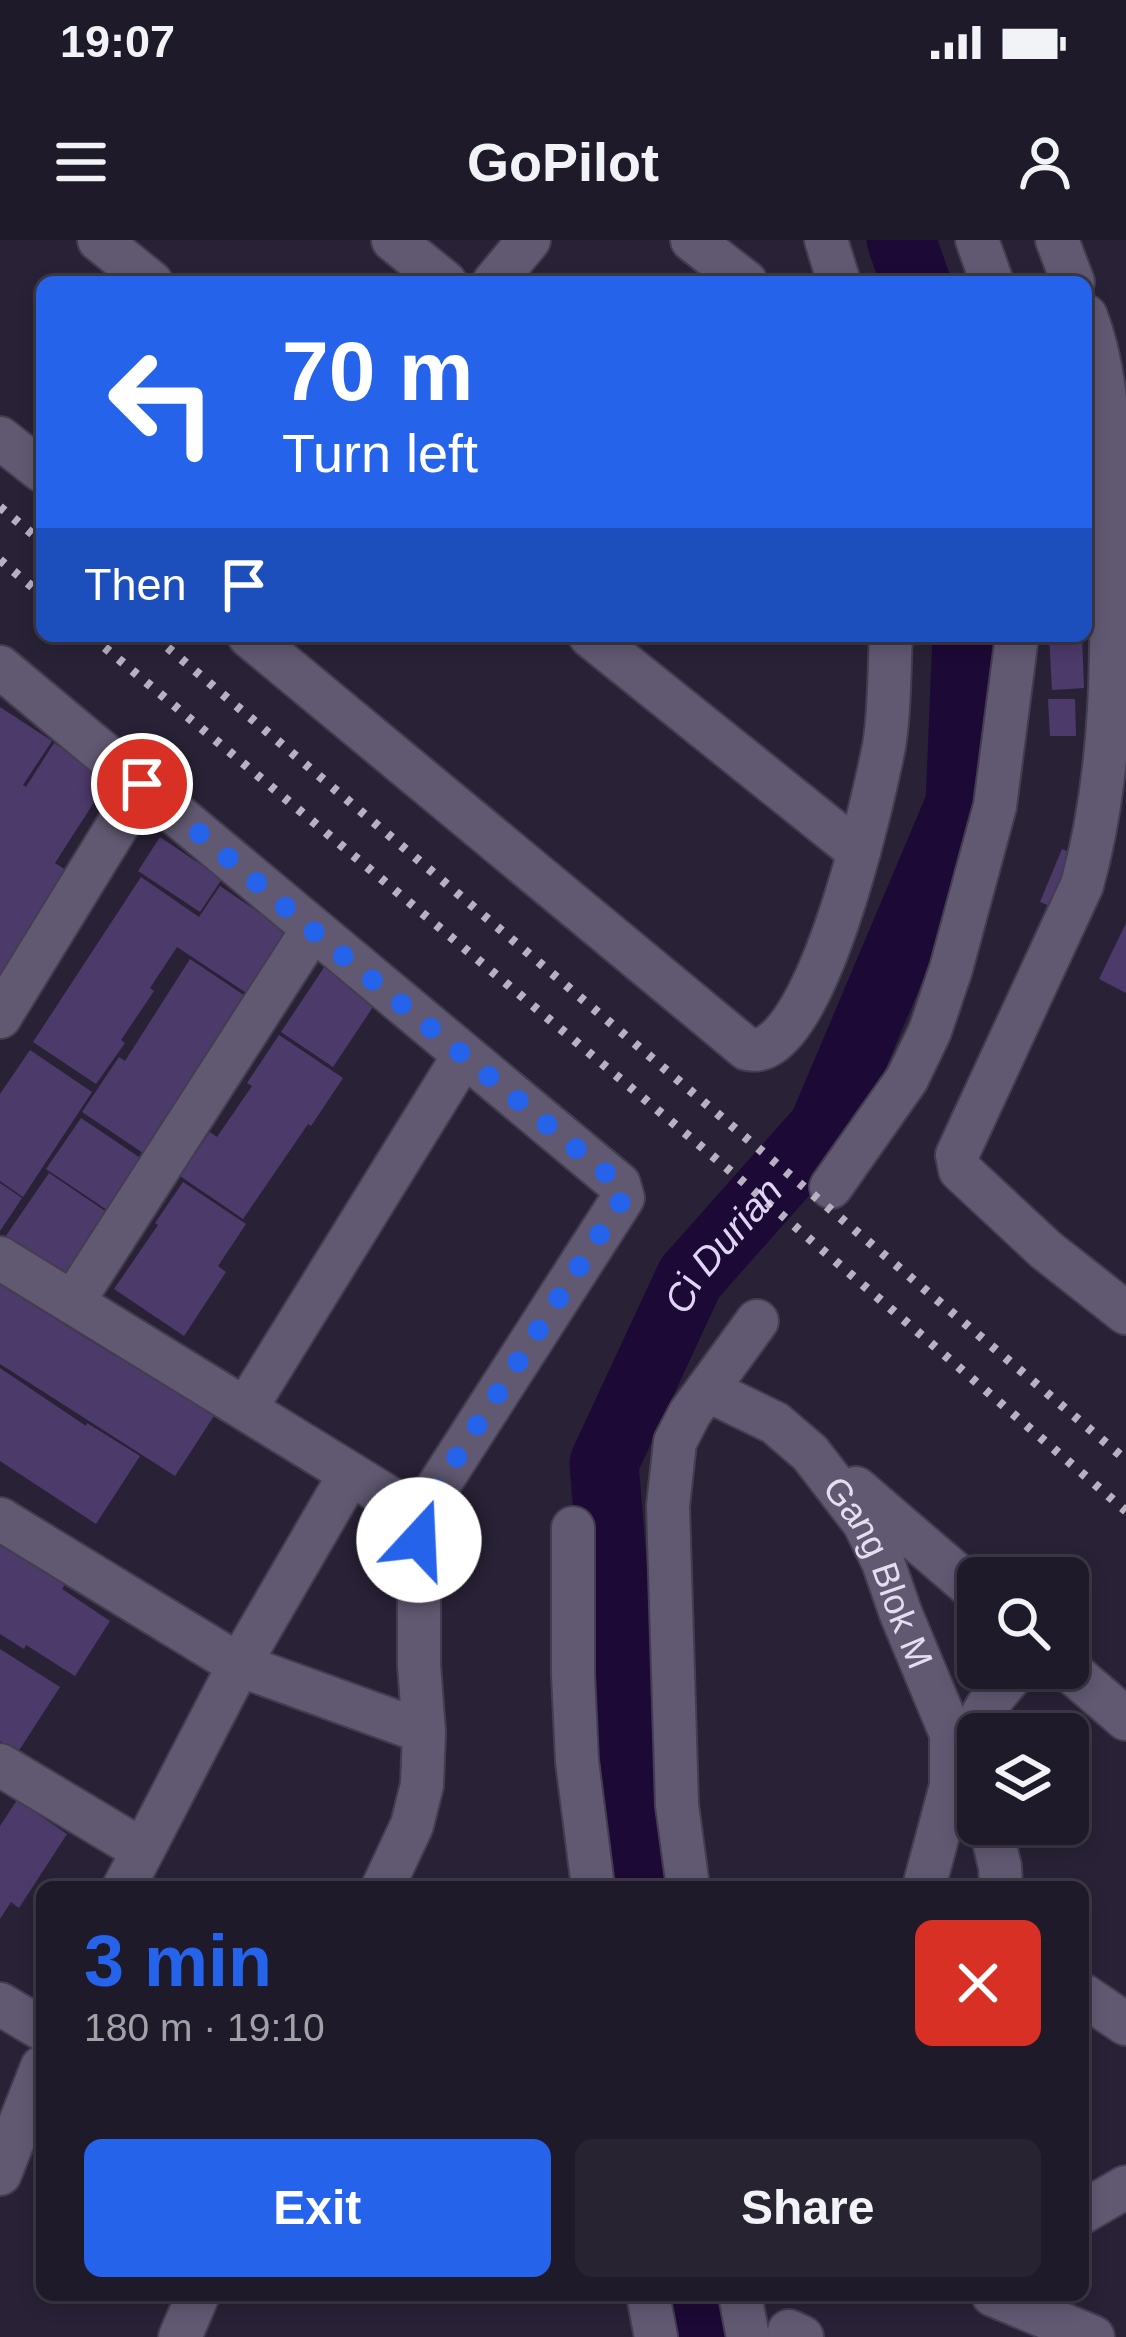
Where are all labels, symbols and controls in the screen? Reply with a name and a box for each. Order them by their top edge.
text: 19:07 [60,16,175,67]
icon: menu [48,129,114,195]
icon: person [1012,129,1078,195]
text: GoPilot [467,132,659,192]
icon: left [84,324,240,480]
text: 70 m [282,324,473,418]
text: Turn left [282,423,478,483]
icon: arrive [211,552,277,618]
text: Then [84,559,187,610]
pin [91,733,193,835]
icon: arrive [109,751,175,817]
water label: Ci Durian [656,1169,791,1320]
street label: Gang Blok M [815,1469,941,1674]
position arrow [356,1477,482,1603]
map controls [957,1557,1089,1845]
button: search [957,1557,1089,1689]
button: layers [957,1713,1089,1845]
button: close [915,1920,1041,2046]
text: 3 min [84,1921,272,2001]
text: 180 m · 19:10 [84,2006,325,2049]
button: Exit [84,2139,551,2277]
button: Share [575,2139,1041,2277]

